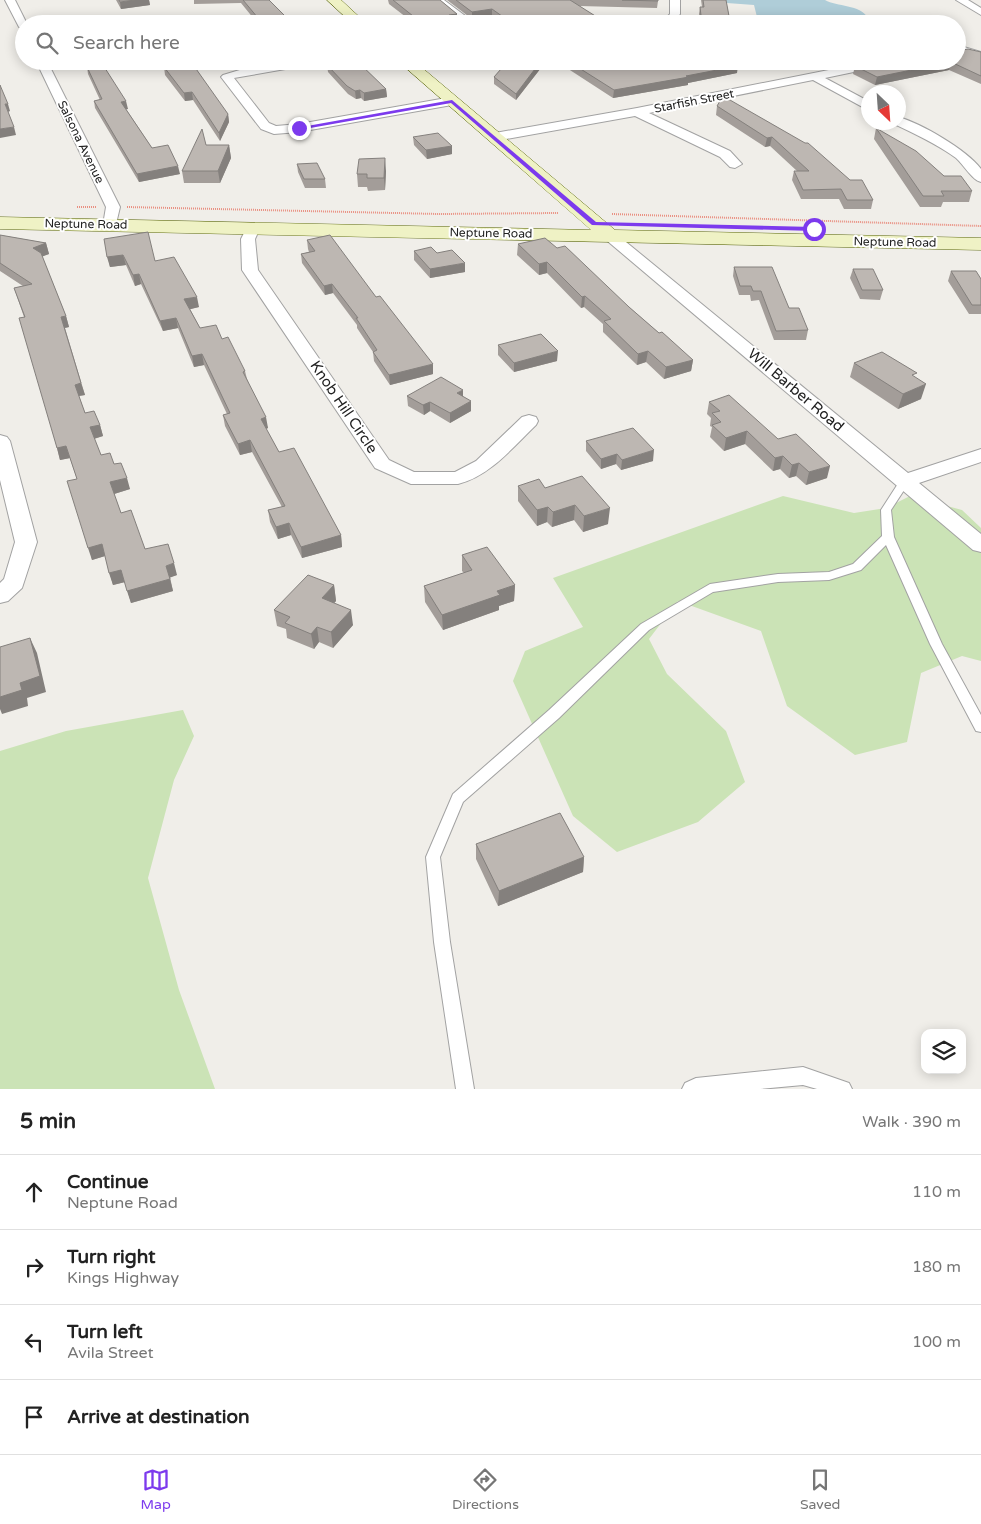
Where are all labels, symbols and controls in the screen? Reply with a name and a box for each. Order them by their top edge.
search box [15,15,966,70]
icon: search [33,29,61,57]
text: Search here [73,32,180,54]
north arrow [861,85,906,130]
street label: Starfish Street [653,86,736,116]
street label: Salsona Avenue [55,98,107,186]
route end [288,117,311,140]
street label: Neptune Road [44,216,128,232]
route start [803,218,826,241]
street label: Neptune Road [449,225,533,241]
street label: Neptune Road [853,234,937,250]
street label: Will Barber Road [744,345,848,435]
street label: Knob Hill Circle [306,357,382,457]
map controls [921,1029,966,1074]
button: layers [921,1029,966,1074]
text: 5 min [20,1109,76,1134]
text: Walk · 390 m [862,1112,961,1132]
text: Continue [67,1171,149,1193]
icon: ahead [20,1178,48,1206]
text: 110 m [912,1182,961,1202]
text: Neptune Road [67,1193,178,1213]
text: Turn right [67,1246,155,1268]
icon: right [20,1253,48,1281]
text: 180 m [912,1257,961,1277]
text: Kings Highway [67,1268,179,1288]
text: Turn left [67,1321,143,1343]
icon: left [20,1328,48,1356]
text: 100 m [912,1332,961,1352]
text: Avila Street [67,1343,154,1363]
icon: arrive [20,1403,48,1431]
text: Arrive at destination [67,1406,250,1428]
tab: Map [141,1466,171,1513]
tab: Directions [452,1466,519,1513]
tab: Saved [800,1466,840,1513]

